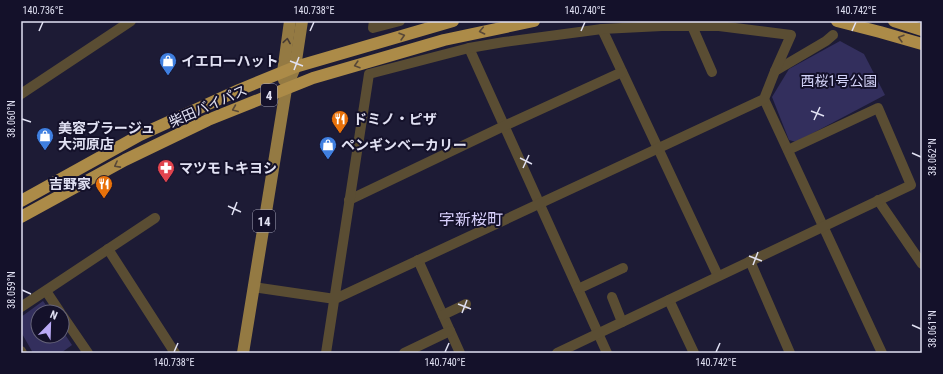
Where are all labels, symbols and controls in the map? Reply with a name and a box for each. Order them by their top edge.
text: 140.736°E [23,5,64,16]
text: 140.738°E [294,5,335,16]
text: 140.740°E [565,5,606,16]
text: 140.742°E [836,5,877,16]
one-way arrow [479,27,486,35]
one-way arrow [399,32,406,41]
one-way arrow [898,34,905,43]
one-way arrow [282,38,291,44]
shop icon: イエローハット [158,51,178,76]
place label: イエローハット [181,53,279,69]
one-way arrow [354,60,361,69]
park label: 西桜1号公園 [801,73,877,89]
street label: 柴田バイパス [166,82,250,130]
road number: 4 [261,84,277,106]
text: 38.060°N [6,100,17,138]
one-way arrow [231,104,239,112]
restaurant icon: ドミノ・ピザ [330,109,350,134]
place label: ドミノ・ピザ [353,111,437,127]
place label: 美容ブラージュ 大河原店 [58,120,155,152]
shop icon: 美容ブラージュ 大河原店 [35,126,55,151]
shop icon: ペンギンベーカリー [318,135,338,160]
place label: ペンギンベーカリー [341,137,467,153]
text: 38.062°N [927,138,938,176]
pharmacy icon: マツモトキヨシ [156,158,176,183]
one-way arrow [114,160,121,167]
place label: マツモトキヨシ [179,160,277,176]
restaurant icon: 吉野家 [94,174,114,199]
place label: 吉野家 [49,176,91,192]
road number: 14 [253,210,275,232]
district label: 字新桜町 [439,210,503,229]
text: 38.059°N [6,271,17,309]
north arrow [30,304,70,344]
text: N [48,308,60,323]
text: 38.061°N [927,310,938,348]
text: 140.738°E [154,357,195,368]
text: 140.740°E [425,357,466,368]
text: 140.742°E [696,357,737,368]

